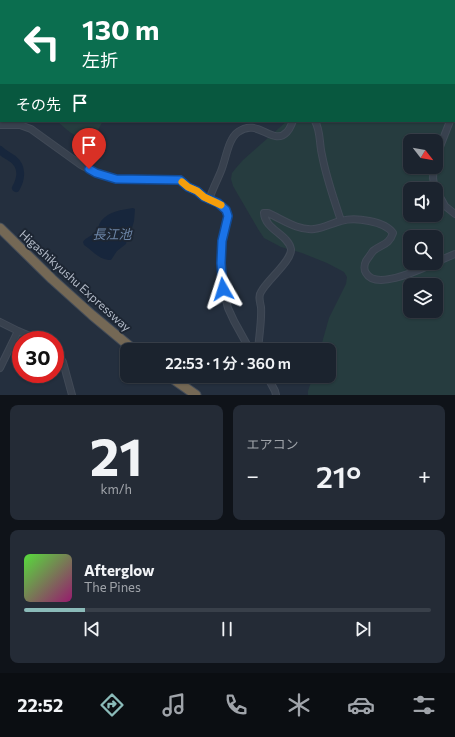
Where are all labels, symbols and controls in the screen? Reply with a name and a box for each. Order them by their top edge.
text: 130 m [82,12,159,46]
icon: left [16,16,68,68]
text: 左折 [82,49,118,71]
icon: arrive [69,92,91,114]
text: その先 [16,95,61,113]
pin [72,128,106,169]
icon: arrive [78,134,100,156]
north arrow [403,134,443,174]
map controls [403,134,443,318]
button: sound [403,182,443,222]
water label: 長江池 [92,226,133,242]
street label: Higashikyushu Expressway [17,227,134,334]
button: search [403,230,443,270]
position arrow [202,268,244,310]
button: layers [403,278,443,318]
speed limit sign: 30 [12,331,64,383]
text: 22:53 · 1 分 · 360 m [165,354,291,372]
text: 21 [90,423,143,487]
text: エアコン [247,436,299,452]
text: 21° [316,457,361,494]
text: − [247,462,259,489]
text: + [418,462,431,489]
text: km/h [100,481,132,497]
text: Afterglow [84,561,154,579]
text: The Pines [84,579,141,595]
icon: previous [81,618,103,640]
icon: pause [216,618,238,640]
icon: next [352,618,374,640]
icon: directions [98,691,126,719]
icon: music [160,691,188,719]
icon: phone [222,691,250,719]
icon: climate [285,691,313,719]
icon: car [347,691,375,719]
icon: filters [410,691,438,719]
text: 22:52 [17,694,63,716]

